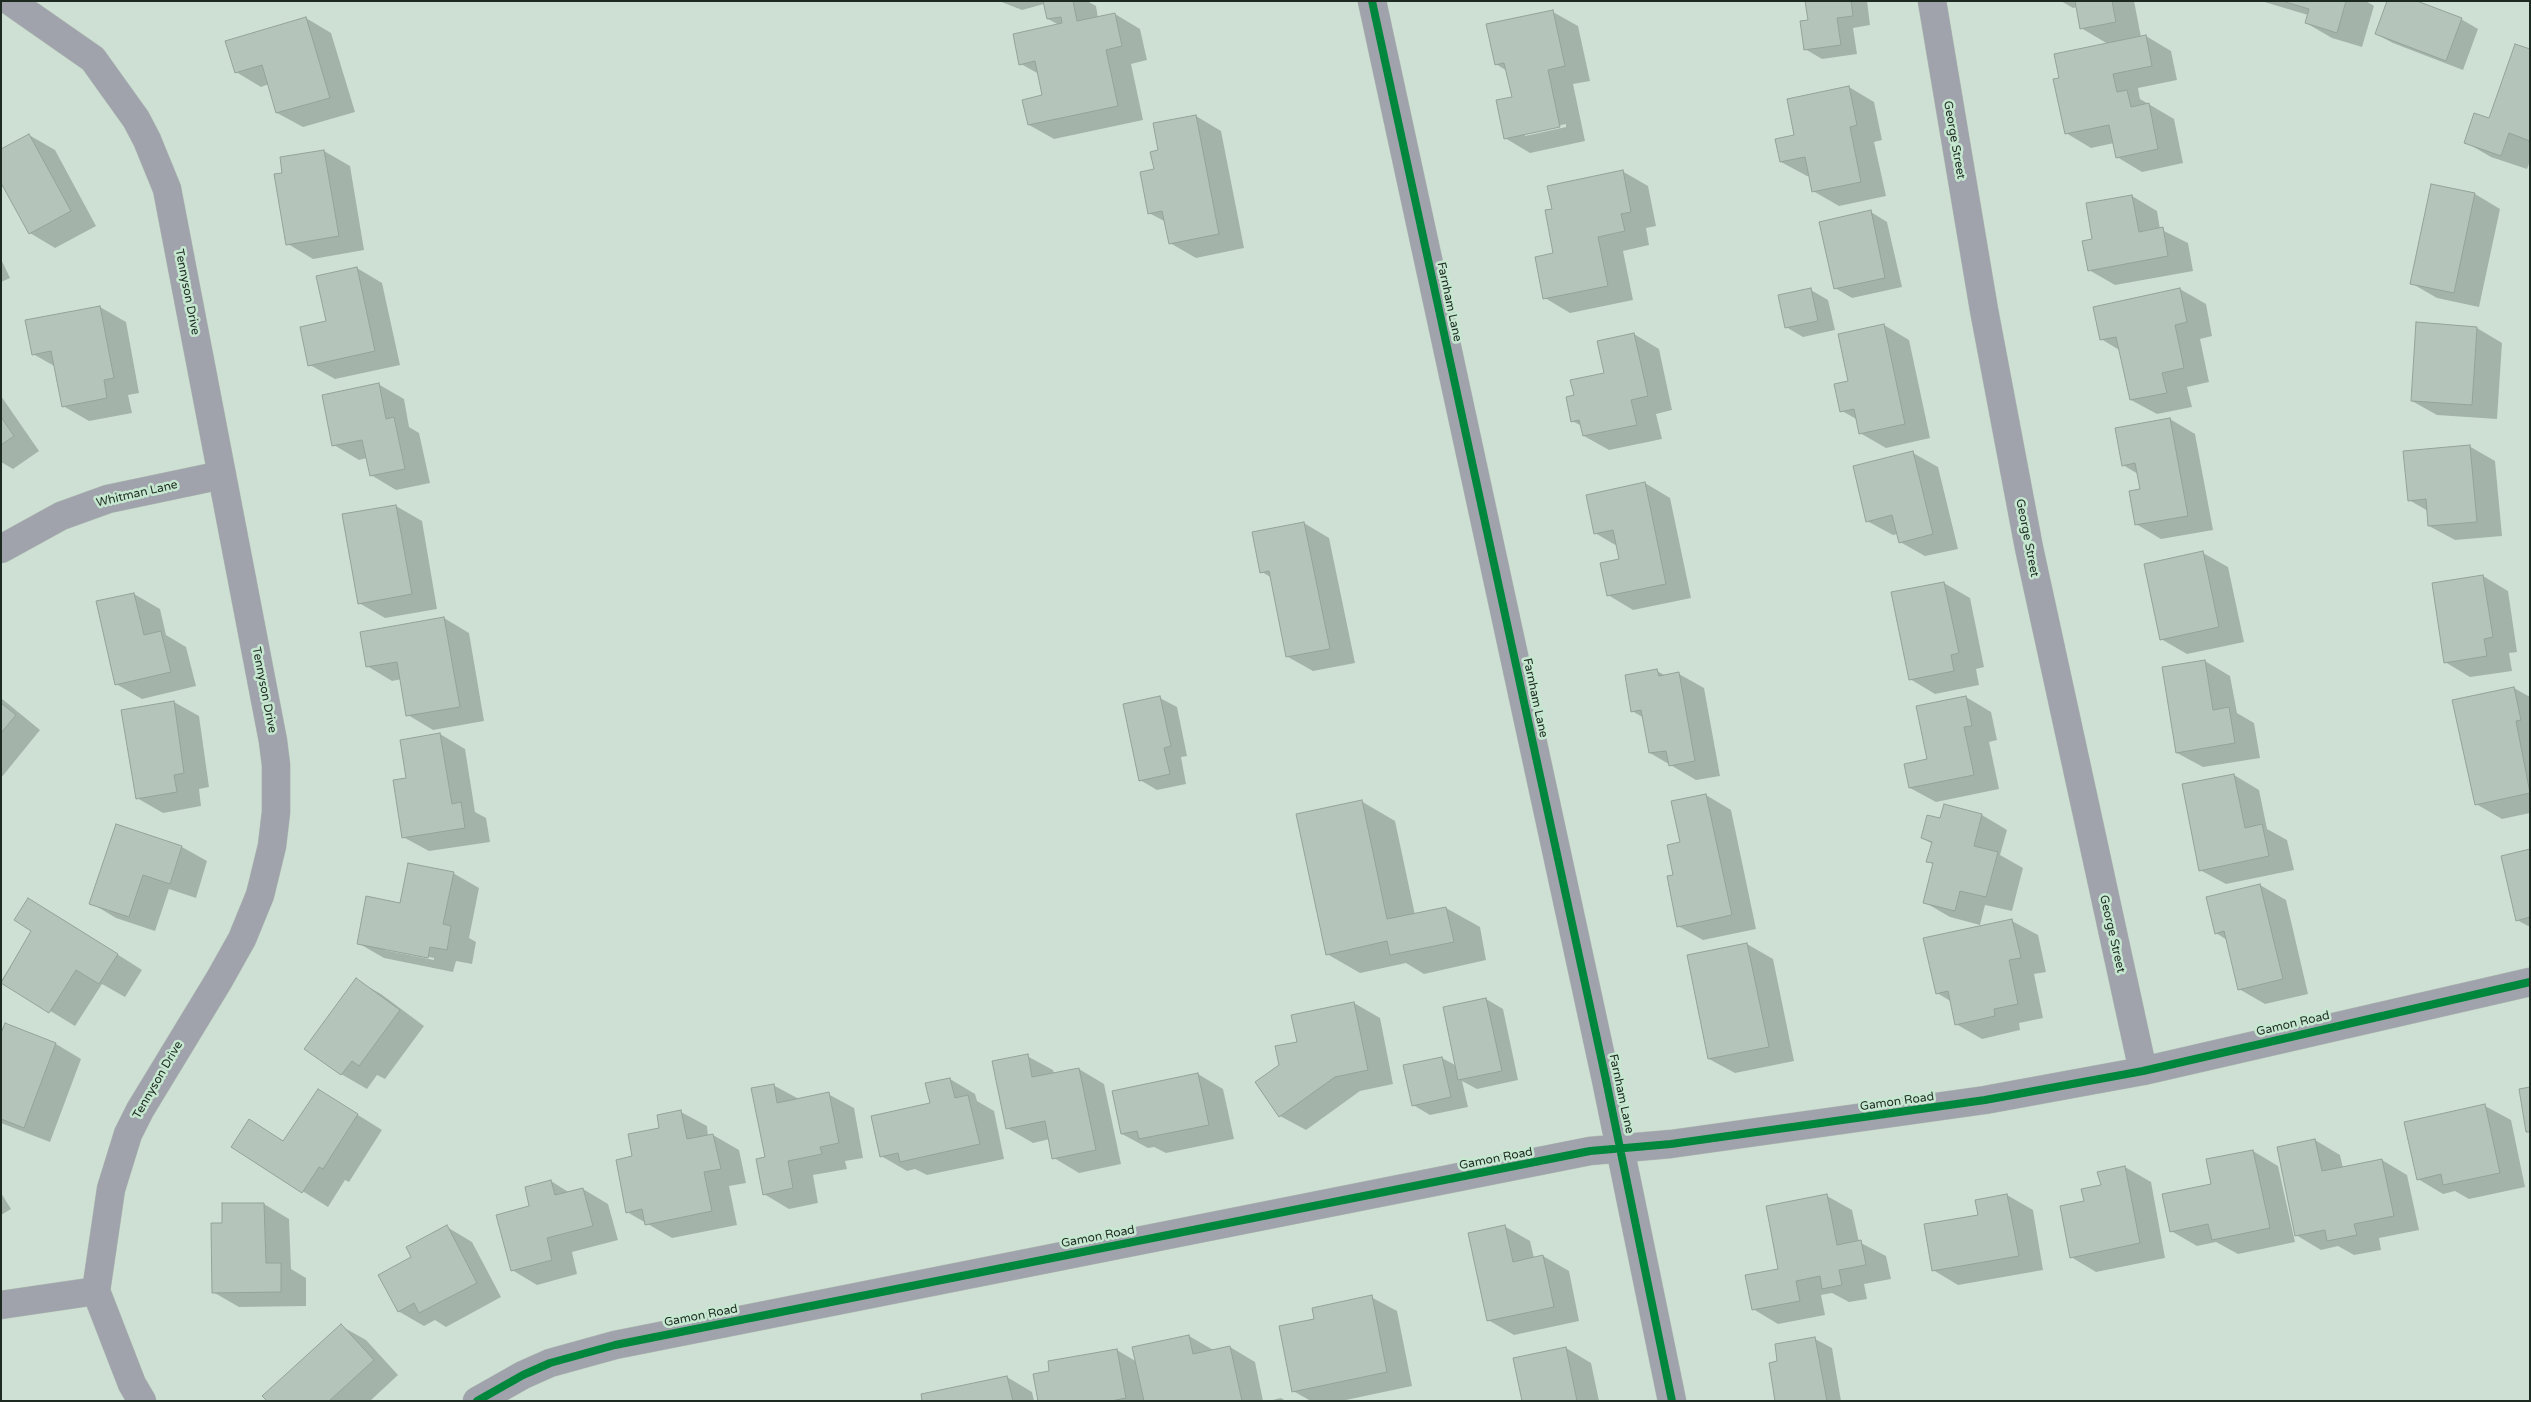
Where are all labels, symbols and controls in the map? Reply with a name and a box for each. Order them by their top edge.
street label: George Street [1940,100,1968,180]
street label: Tennyson Drive [172,248,202,336]
street label: Farnham Lane [1434,261,1464,343]
street label: Whitman Lane [95,478,179,510]
street label: George Street [2012,498,2042,578]
street label: Tennyson Drive [249,646,279,734]
street label: Farnham Lane [1520,657,1550,739]
street label: George Street [2096,894,2128,974]
street label: Gamon Road [2255,1009,2331,1039]
street label: Tennyson Drive [130,1039,186,1121]
street label: Farnham Lane [1606,1053,1636,1135]
street label: Gamon Road [1859,1090,1935,1114]
street label: Gamon Road [1458,1145,1534,1173]
street label: Gamon Road [1060,1223,1136,1251]
street label: Gamon Road [663,1302,739,1330]

